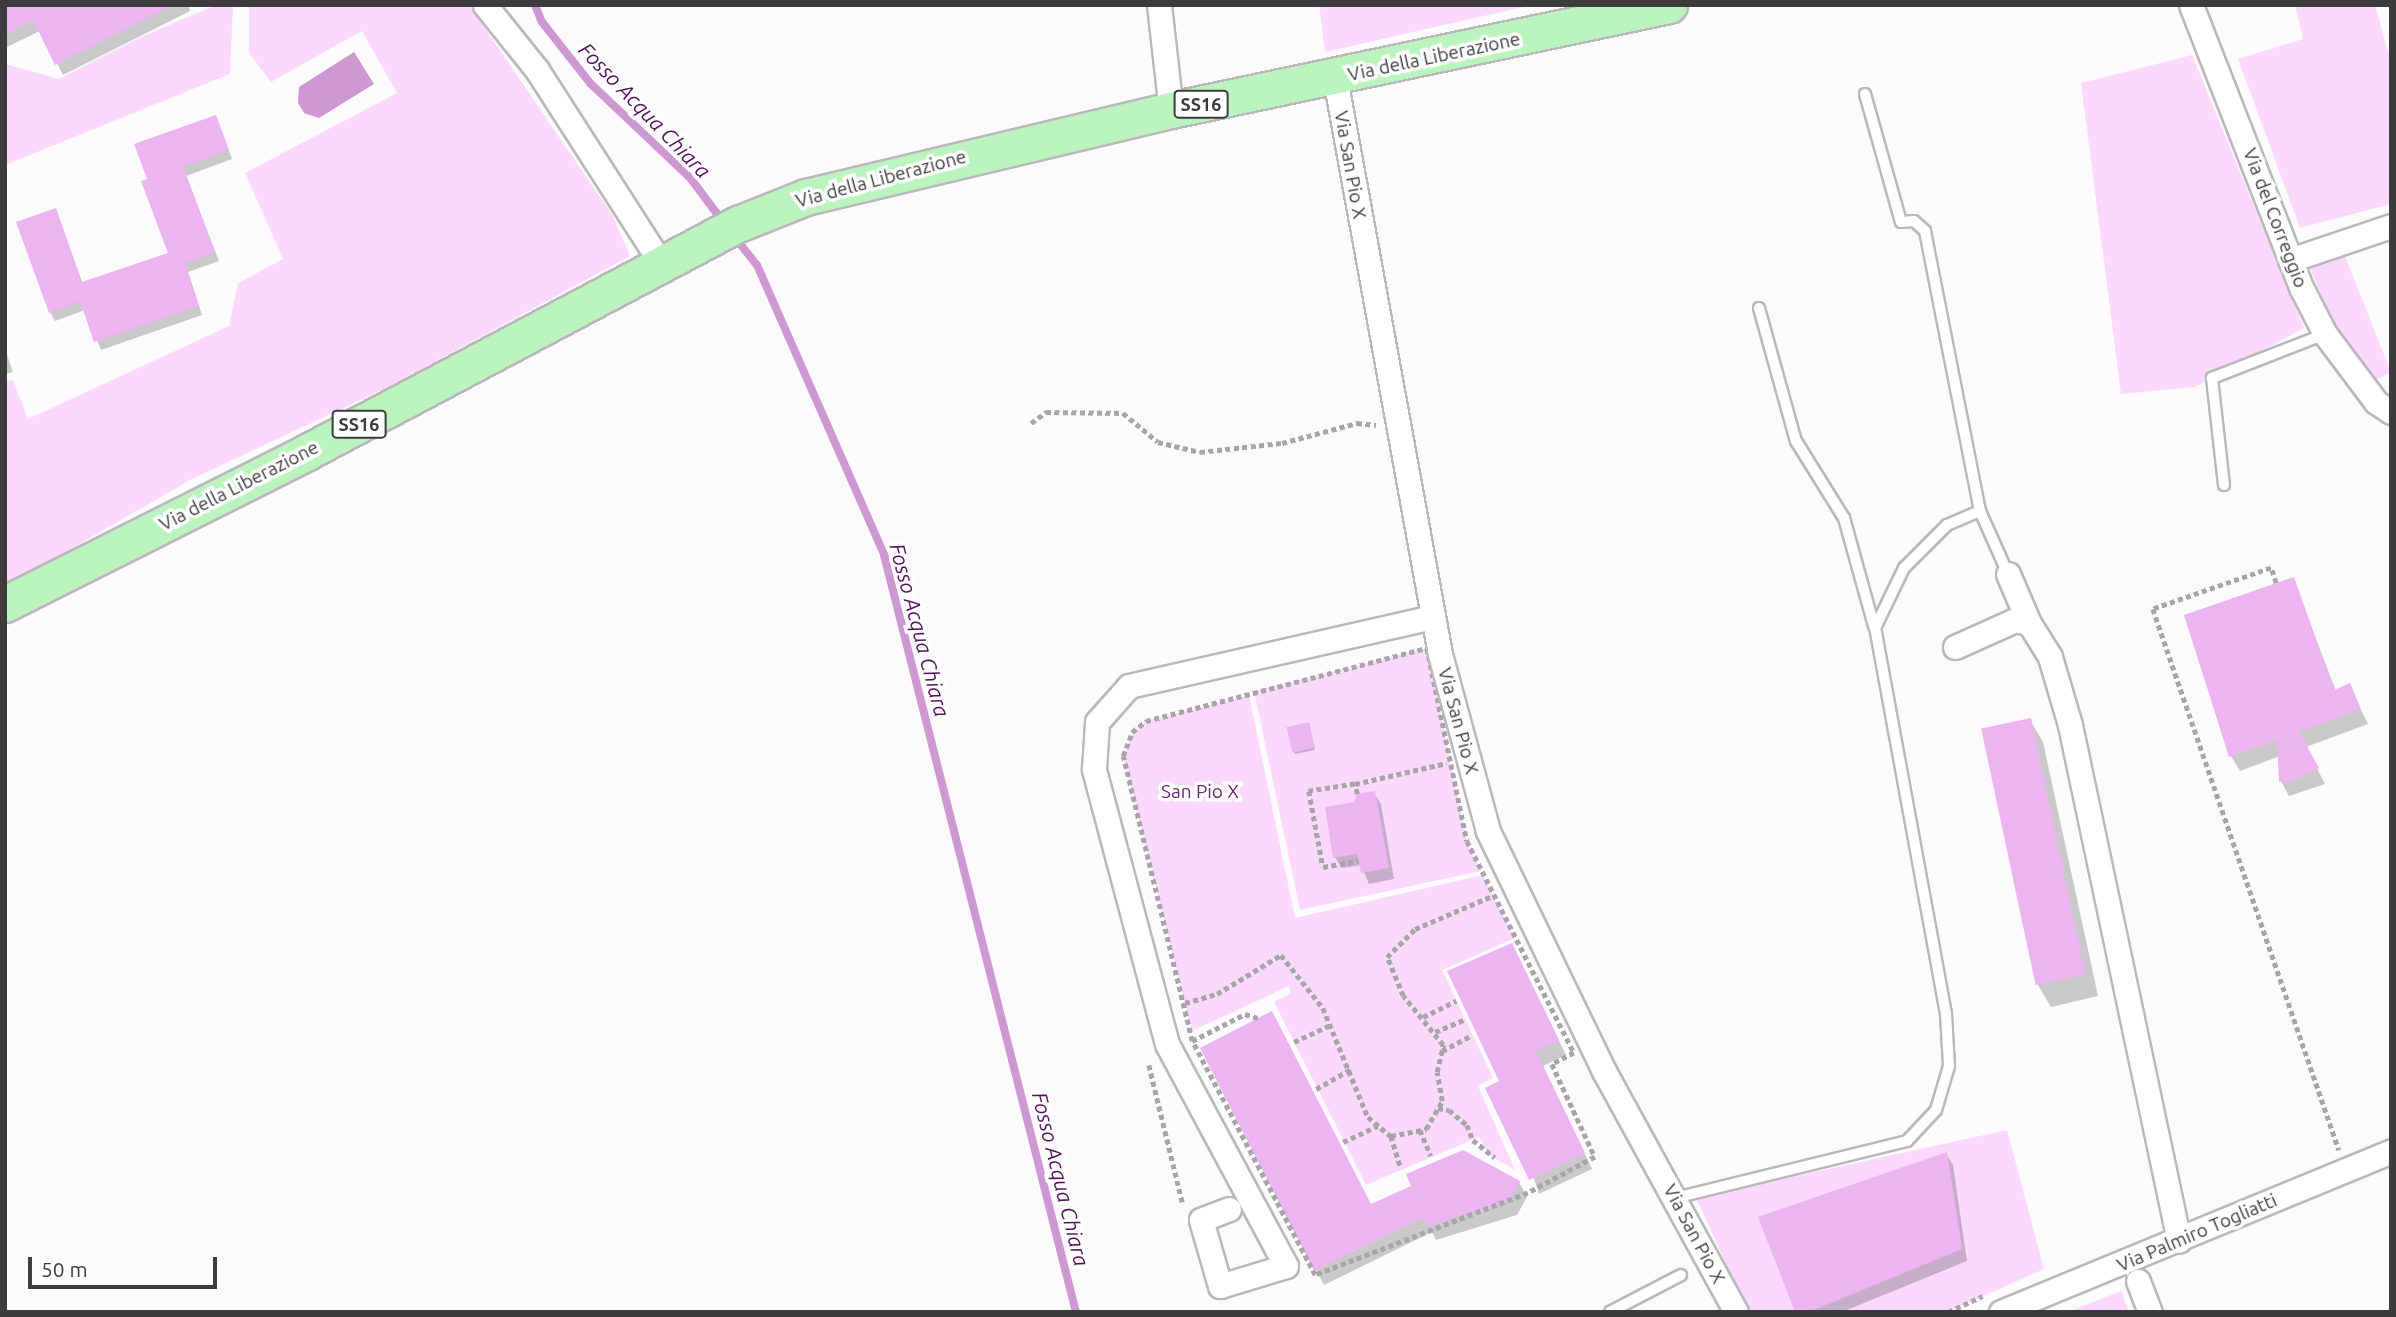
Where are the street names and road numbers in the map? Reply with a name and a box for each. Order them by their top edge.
street label: Via della Liberazione [1346,28,1522,86]
road number: SS16 [1173,90,1229,119]
street label: Via San Pio X [1329,109,1371,221]
street label: Via della Liberazione [793,145,969,213]
street label: Via del Correggio [2238,145,2312,291]
road number: SS16 [331,410,387,438]
street label: Via della Liberazione [156,436,322,536]
street label: Via San Pio X [1433,665,1483,777]
street label: Via San Pio X [1658,1180,1730,1288]
street label: Via Palmiro Togliatti [2114,1189,2280,1277]

